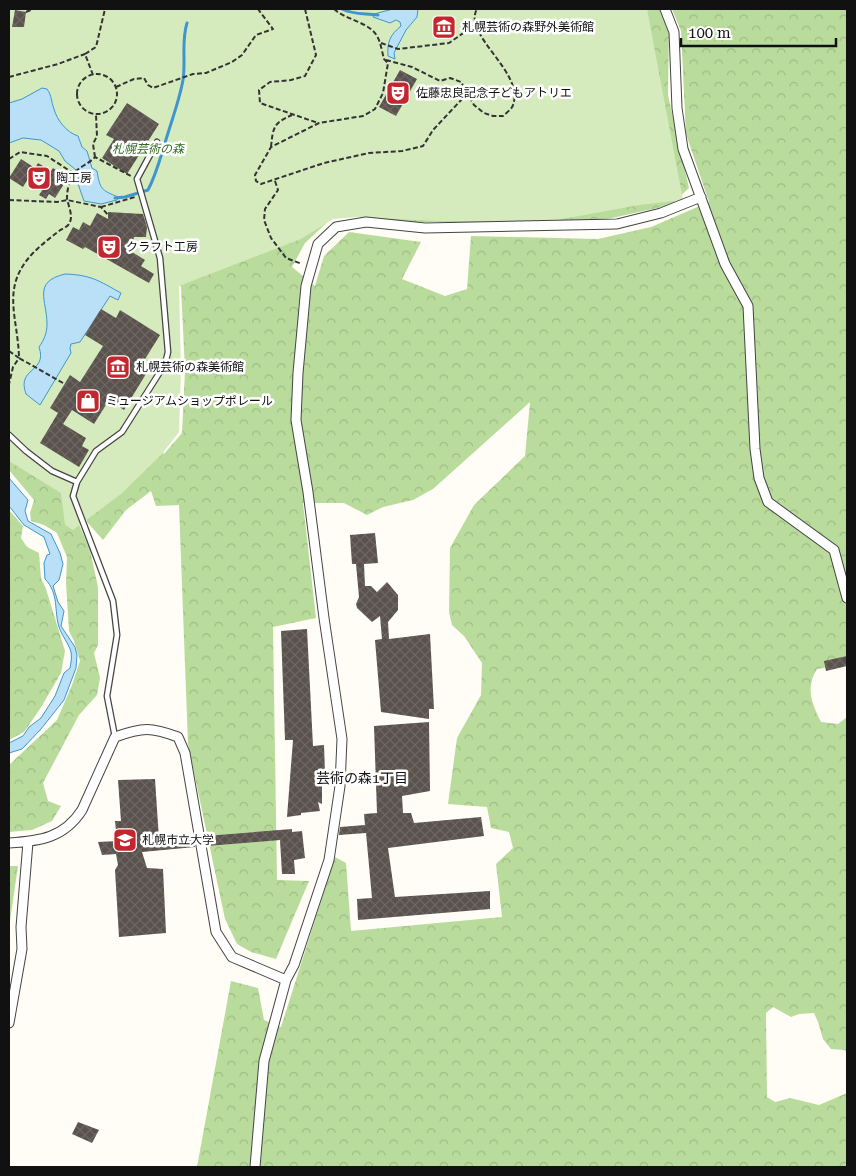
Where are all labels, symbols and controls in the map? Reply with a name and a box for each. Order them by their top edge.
museum icon: 札幌芸術の森野外美術館 [431,14,457,40]
scale bar [681,15,836,47]
place label: 札幌芸術の森野外美術館 [462,20,594,34]
text: 100 m [688,24,731,42]
theatre icon: 佐藤忠良記念子どもアトリエ [385,80,411,106]
place label: 佐藤忠良記念子どもアトリエ [416,86,572,100]
park label: 札幌芸術の森 [112,142,185,156]
theatre icon: 陶工房 [26,165,52,191]
place label: 陶工房 [56,171,92,185]
theatre icon: クラフト工房 [96,234,122,260]
place label: クラフト工房 [126,240,198,254]
museum icon: 札幌芸術の森美術館 [105,354,131,380]
place label: 札幌芸術の森美術館 [136,360,244,374]
shop icon: ミュージアムショップポレール [75,388,101,414]
place label: ミュージアムショップポレール [106,394,273,408]
district label: 芸術の森1丁目 [316,770,408,786]
school or university icon: 札幌市立大学 [112,827,138,853]
place label: 札幌市立大学 [142,833,214,847]

